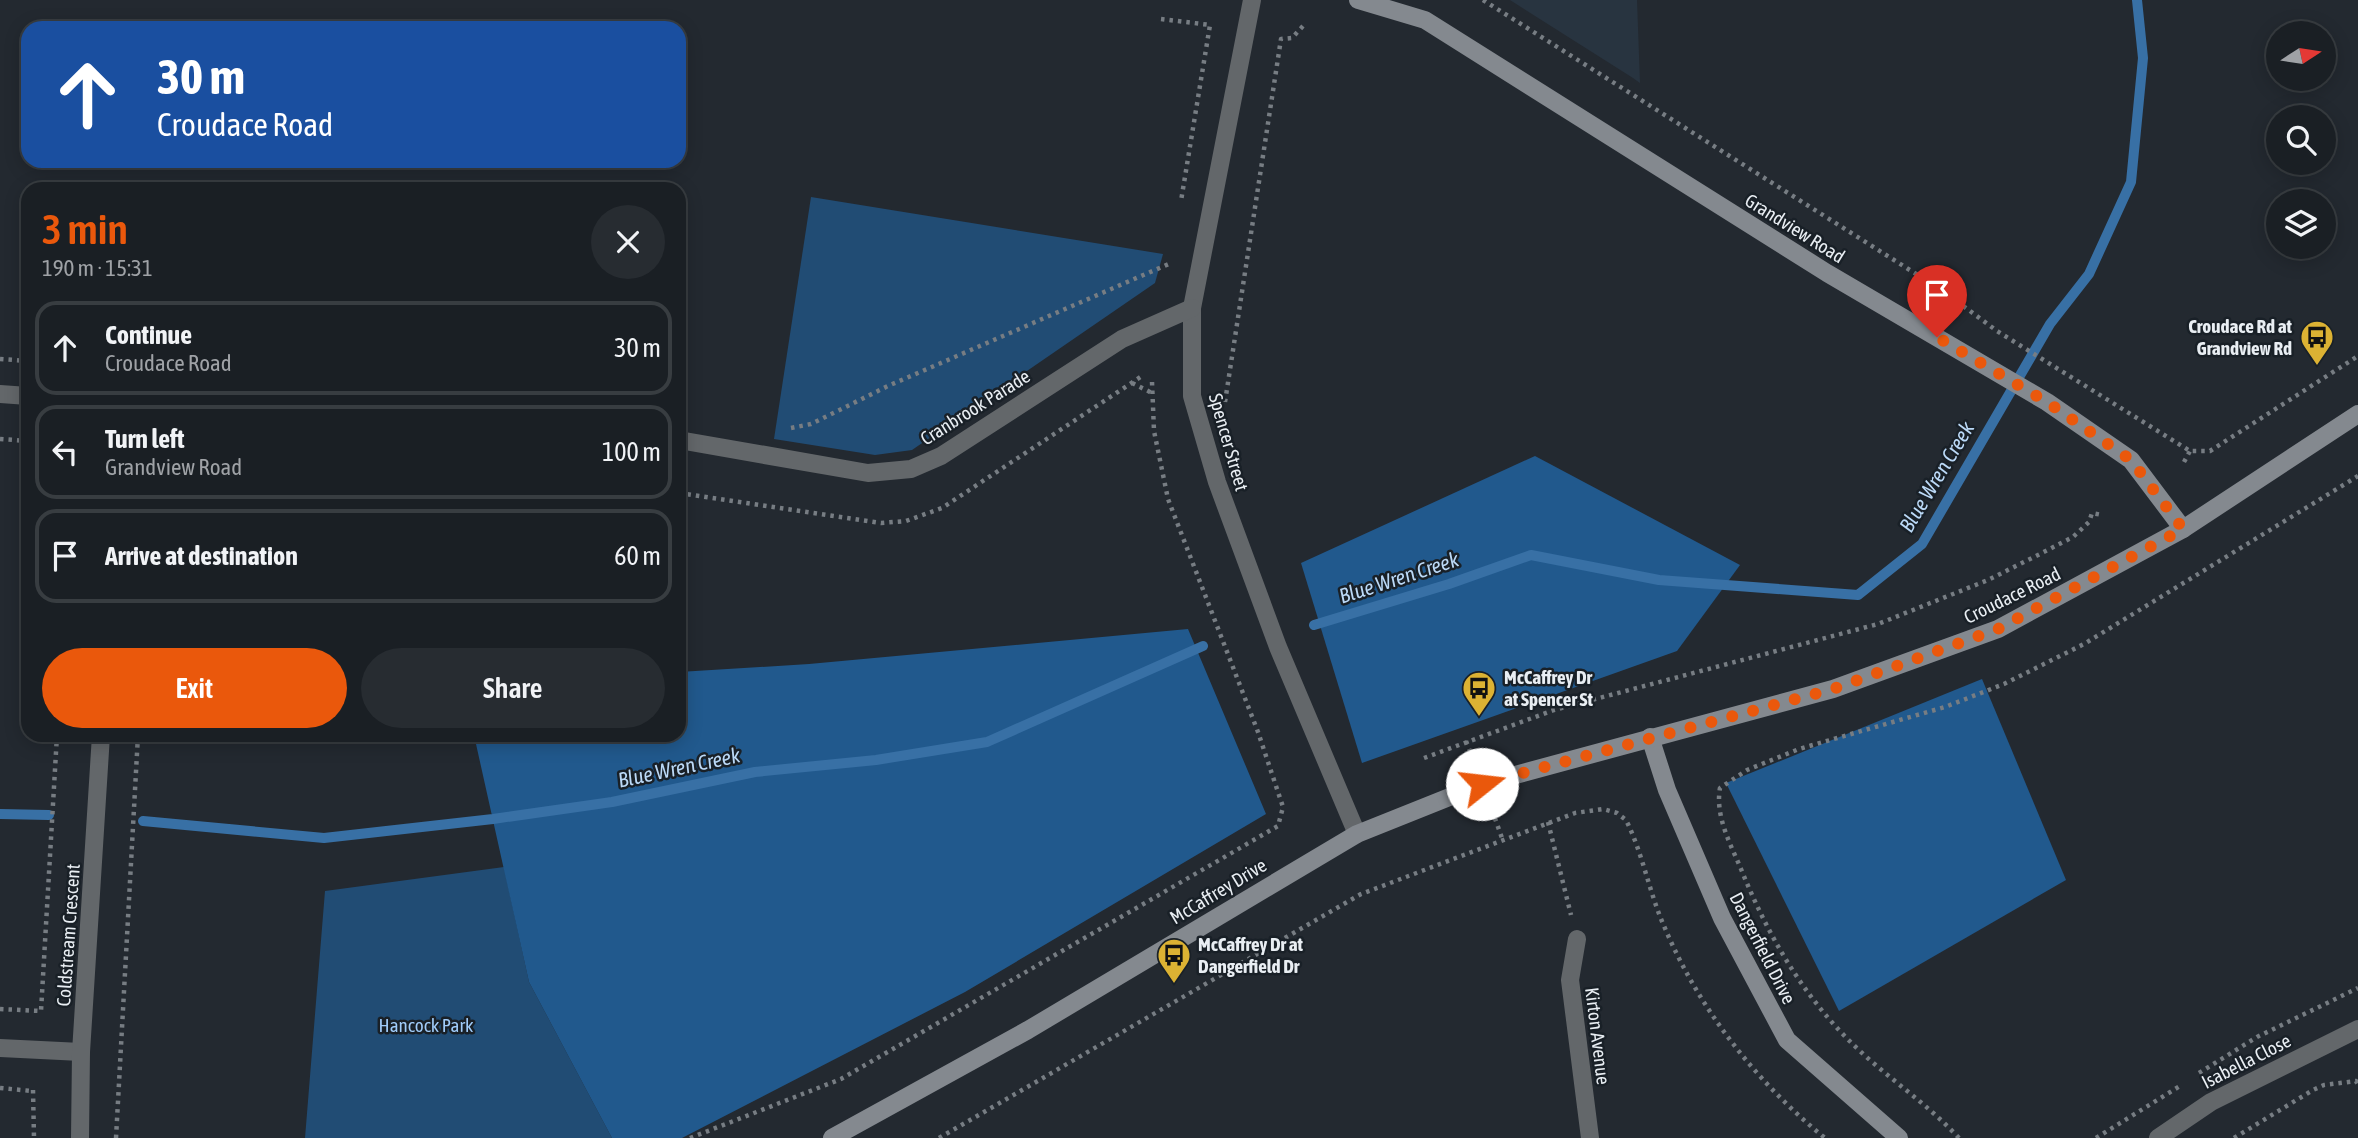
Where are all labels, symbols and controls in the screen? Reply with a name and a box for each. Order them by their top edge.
north arrow [2266,21,2336,91]
map controls [2266,21,2336,259]
text: 30 m [157,48,245,104]
icon: ahead [42,49,133,140]
button: search [2266,105,2336,175]
text: Croudace Road [157,106,333,143]
street label: Grandview Road [1741,189,1849,267]
button: layers [2266,189,2336,259]
text: 3 min [42,205,128,253]
button: close [591,205,665,279]
text: 190 m · 15:31 [42,255,153,281]
pin [1907,265,1967,337]
icon: arrive [1918,276,1956,314]
place label: Croudace Rd at Grandview Rd [2188,315,2293,359]
bus stop icon: Croudace Rd at Grandview Rd [2298,318,2336,367]
text: Continue [105,320,192,350]
icon: ahead [46,329,84,367]
text: 30 m [614,333,661,363]
text: Croudace Road [105,350,232,376]
street label: Cranbrook Parade [916,365,1034,449]
street label: Spencer Street [1205,391,1253,493]
water label: Blue Wren Creek [1894,416,1979,536]
text: Turn left [105,424,185,454]
icon: left [46,433,84,471]
text: 100 m [602,437,661,467]
text: Grandview Road [105,454,242,480]
icon: arrive [46,537,84,575]
text: Arrive at destination [105,541,298,571]
text: 60 m [614,541,661,571]
water label: Blue Wren Creek [1336,546,1462,608]
street label: Croudace Road [1960,562,2064,628]
button: Exit [42,648,347,728]
button: Share [361,648,665,728]
place label: McCaffrey Dr at Spencer St [1504,666,1594,710]
bus stop icon: McCaffrey Dr at Spencer St [1460,669,1498,718]
water label: Blue Wren Creek [615,742,743,792]
position arrow [1445,747,1519,821]
street label: McCaffrey Drive [1166,854,1270,928]
street label: Coldstream Crescent [52,863,84,1007]
street label: Dangerfield Drive [1725,889,1801,1007]
place label: McCaffrey Dr at Dangerfield Dr [1198,933,1304,977]
bus stop icon: McCaffrey Dr at Dangerfield Dr [1155,936,1193,985]
street label: Kirton Avenue [1581,986,1615,1086]
park label: Hancock Park [379,1014,474,1036]
street label: Isabella Close [2198,1029,2294,1093]

